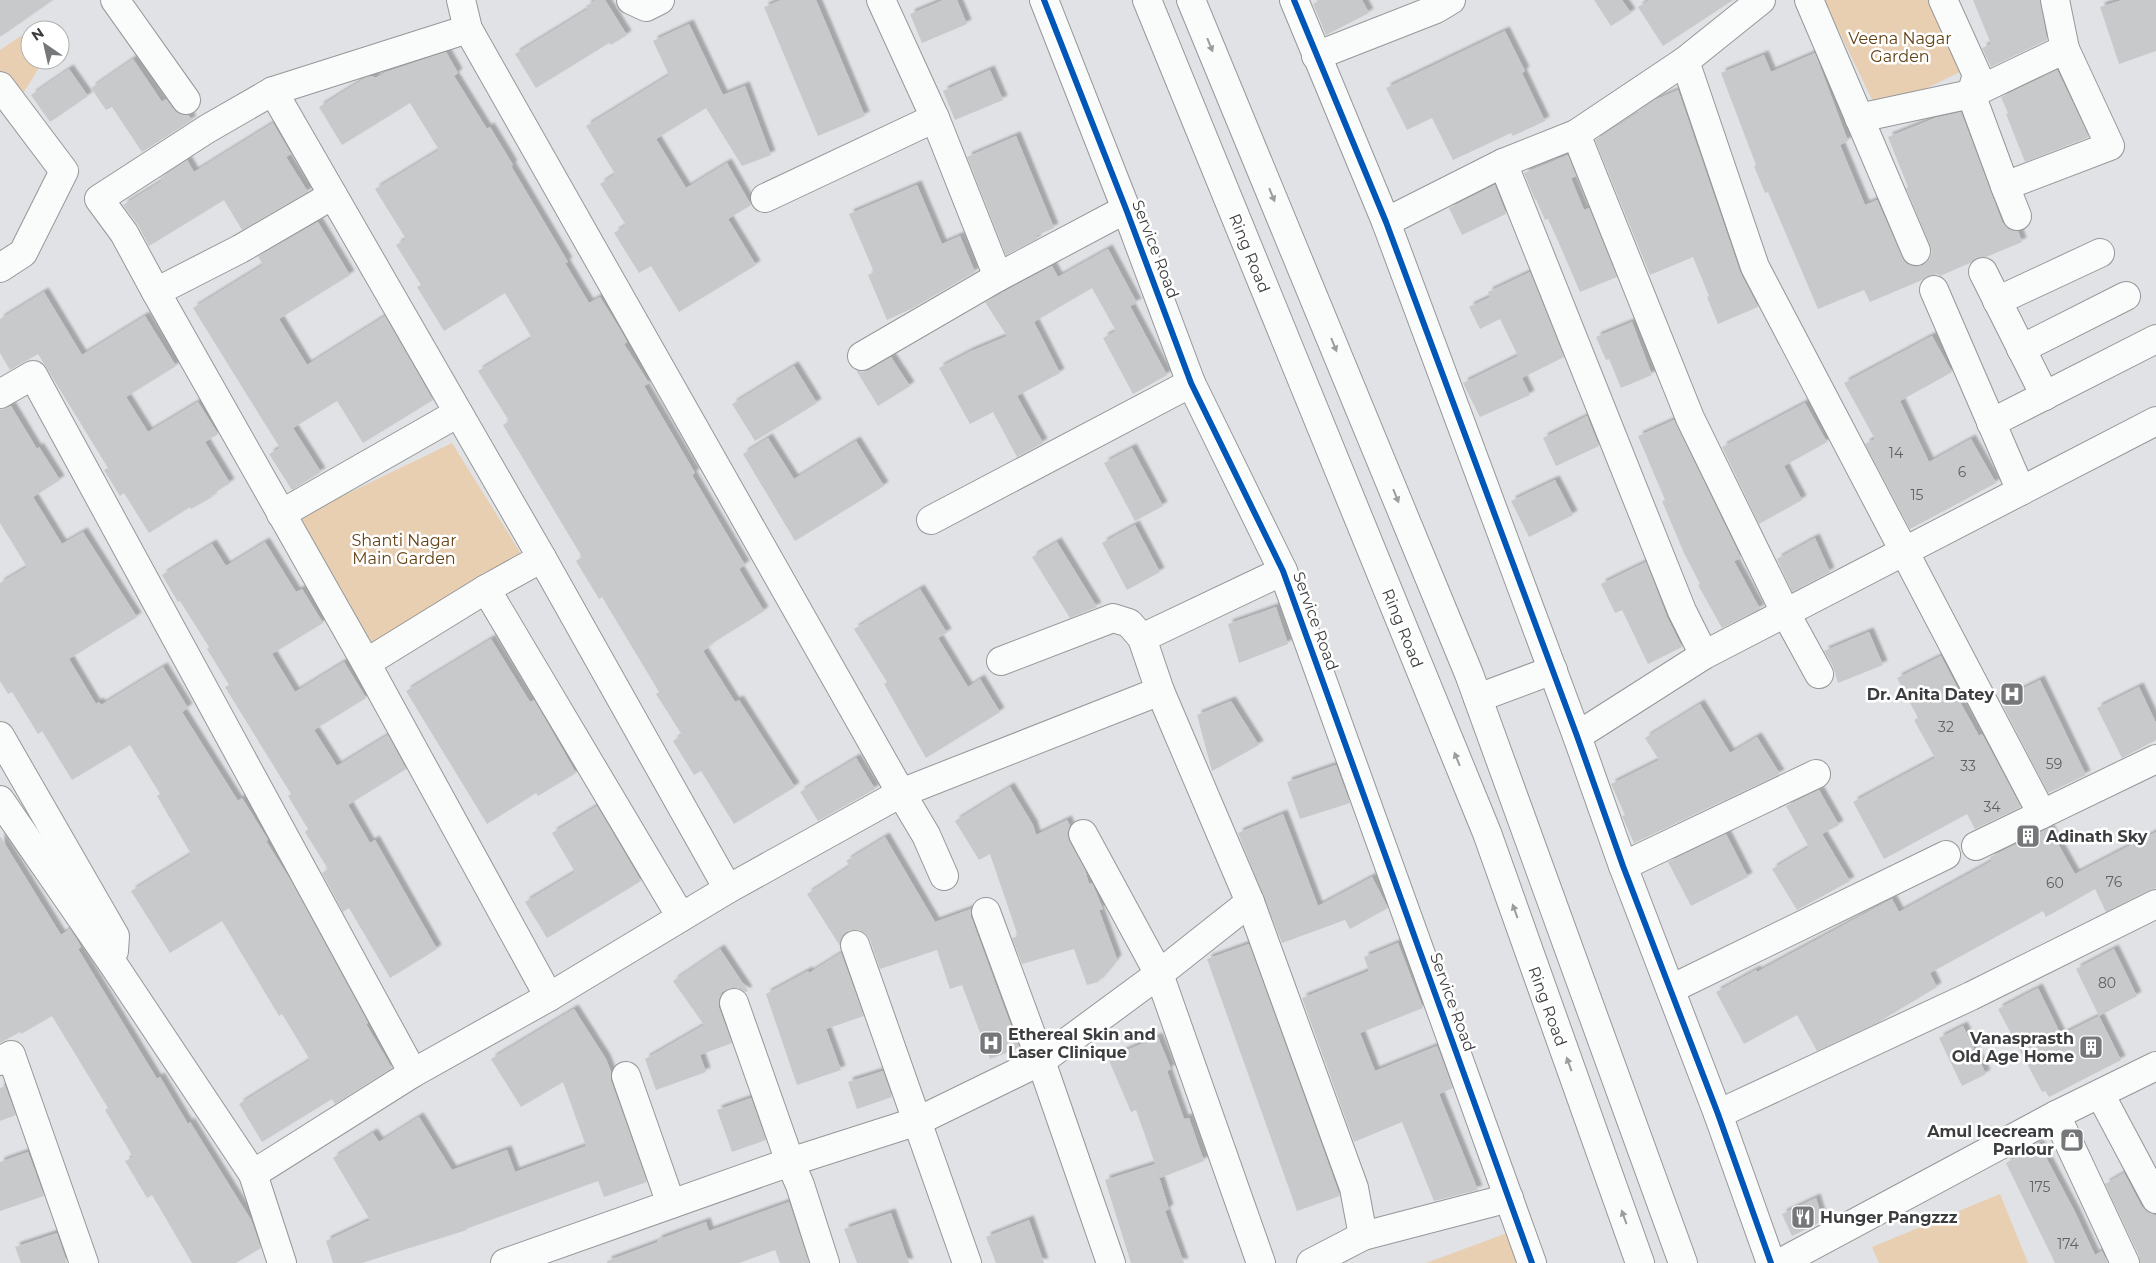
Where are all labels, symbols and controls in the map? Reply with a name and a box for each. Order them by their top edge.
north arrow [20,20,70,70]
text: N [28,24,47,45]
park label: Veena Nagar Garden [1848,29,1952,66]
one-way arrow [1206,38,1214,52]
one-way arrow [1268,188,1276,202]
street label: Service Road [1128,197,1183,301]
street label: Ring Road [1225,211,1274,296]
one-way arrow [1330,338,1338,353]
house number: 14 [1889,444,1904,462]
house number: 6 [1958,463,1967,481]
house number: 15 [1911,486,1924,504]
one-way arrow [1392,489,1400,503]
park label: Shanti Nagar Main Garden [351,531,457,568]
street label: Service Road [1289,569,1342,673]
street label: Ring Road [1378,586,1427,671]
hospital icon: Dr. Anita Datey [1999,681,2025,707]
place label: Dr. Anita Datey [1867,685,1994,704]
house number: 32 [1938,718,1954,736]
one-way arrow [1452,752,1460,766]
house number: 59 [2046,755,2062,773]
house number: 33 [1960,757,1976,775]
house number: 34 [1983,798,2001,816]
building icon: Adinath Sky [2015,823,2041,849]
place label: Adinath Sky [2045,827,2148,846]
house number: 76 [2106,873,2123,891]
house number: 60 [2046,874,2064,892]
one-way arrow [1510,903,1518,918]
street label: Service Road [1426,950,1479,1054]
street label: Ring Road [1524,964,1571,1049]
house number: 80 [2098,974,2116,992]
place label: Ethereal Skin and Laser Clinique [1008,1025,1156,1062]
place label: Vanasprasth Old Age Home [1952,1029,2074,1066]
hospital icon: Ethereal Skin and Laser Clinique [978,1030,1004,1056]
building icon: Vanasprasth Old Age Home [2078,1034,2104,1060]
one-way arrow [1565,1056,1573,1071]
place label: Amul Icecream Parlour [1926,1122,2054,1159]
shop icon: Amul Icecream Parlour [2059,1127,2085,1153]
house number: 175 [2030,1178,2051,1196]
restaurant icon: Hunger Pangzzz [1790,1204,1816,1230]
place label: Hunger Pangzzz [1820,1208,1958,1227]
one-way arrow [1620,1209,1628,1224]
house number: 174 [2057,1235,2080,1253]

